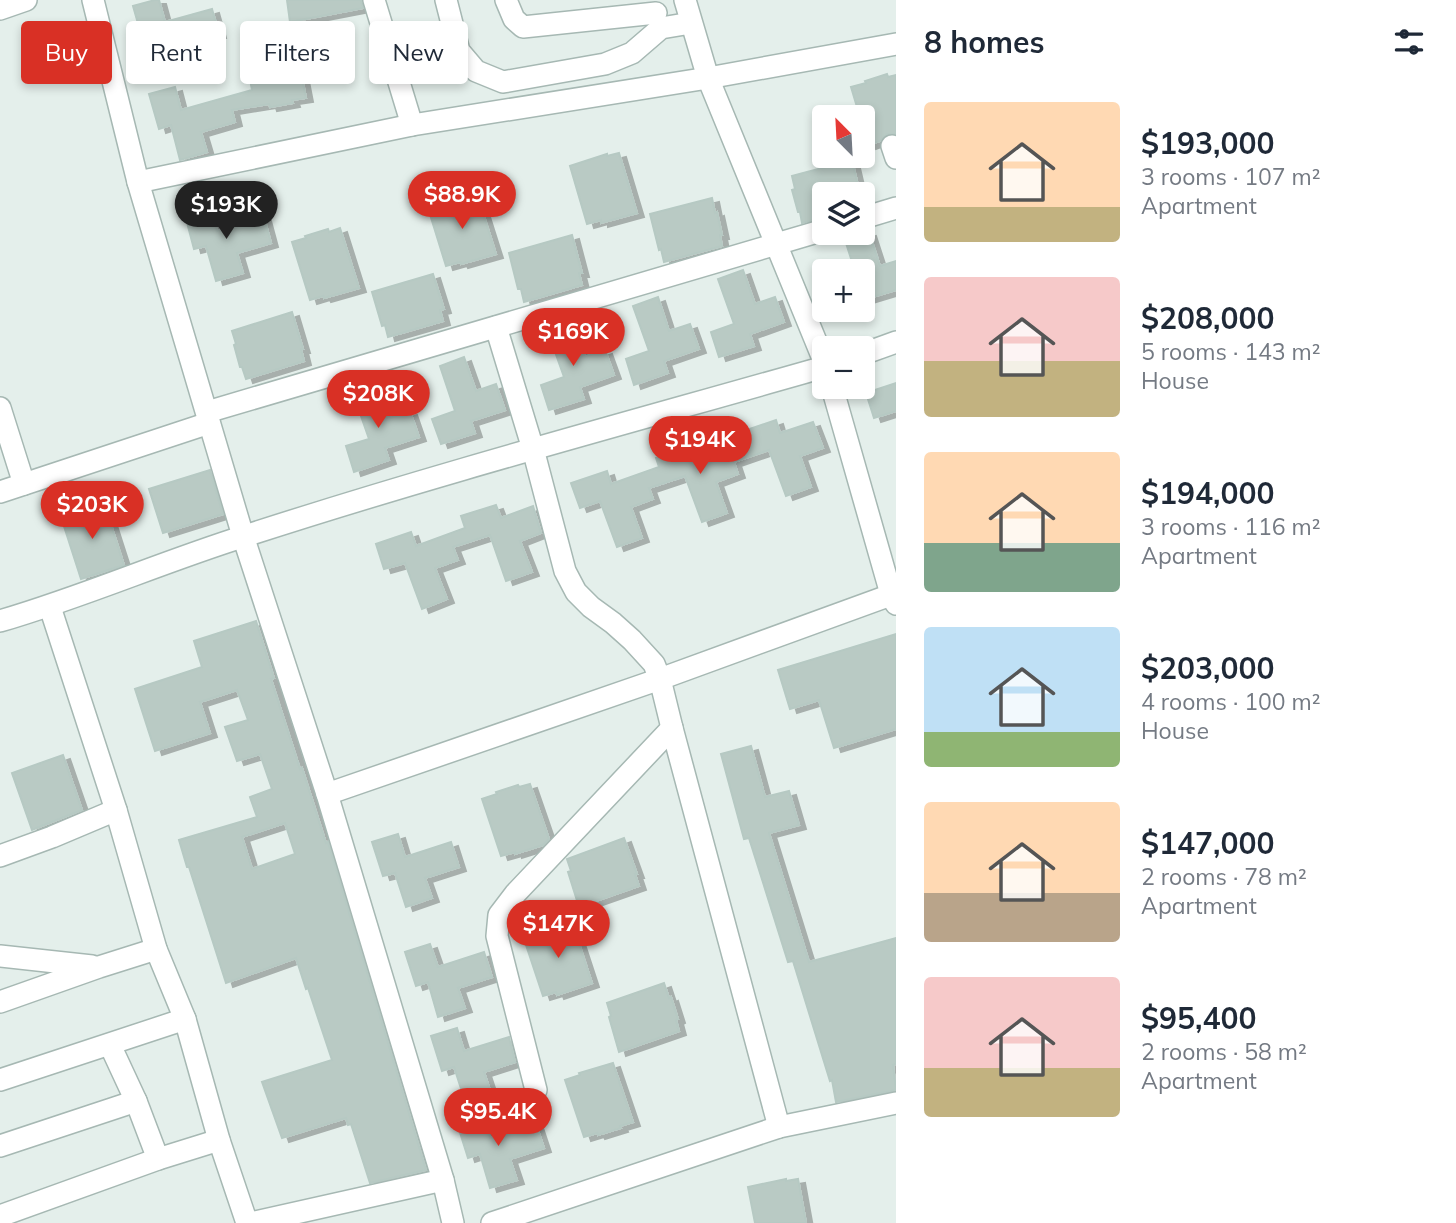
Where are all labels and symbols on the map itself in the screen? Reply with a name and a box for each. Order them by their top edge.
north arrow [812,105,875,168]
pin: $88.9K [405,172,519,231]
pin: $193K [177,182,275,241]
pin: $169K [524,308,622,368]
pin: $208K [329,370,427,430]
pin: $194K [651,416,749,476]
pin: $203K [43,482,141,541]
pin: $147K [509,900,607,960]
pin: $95.4K [441,1088,555,1148]

